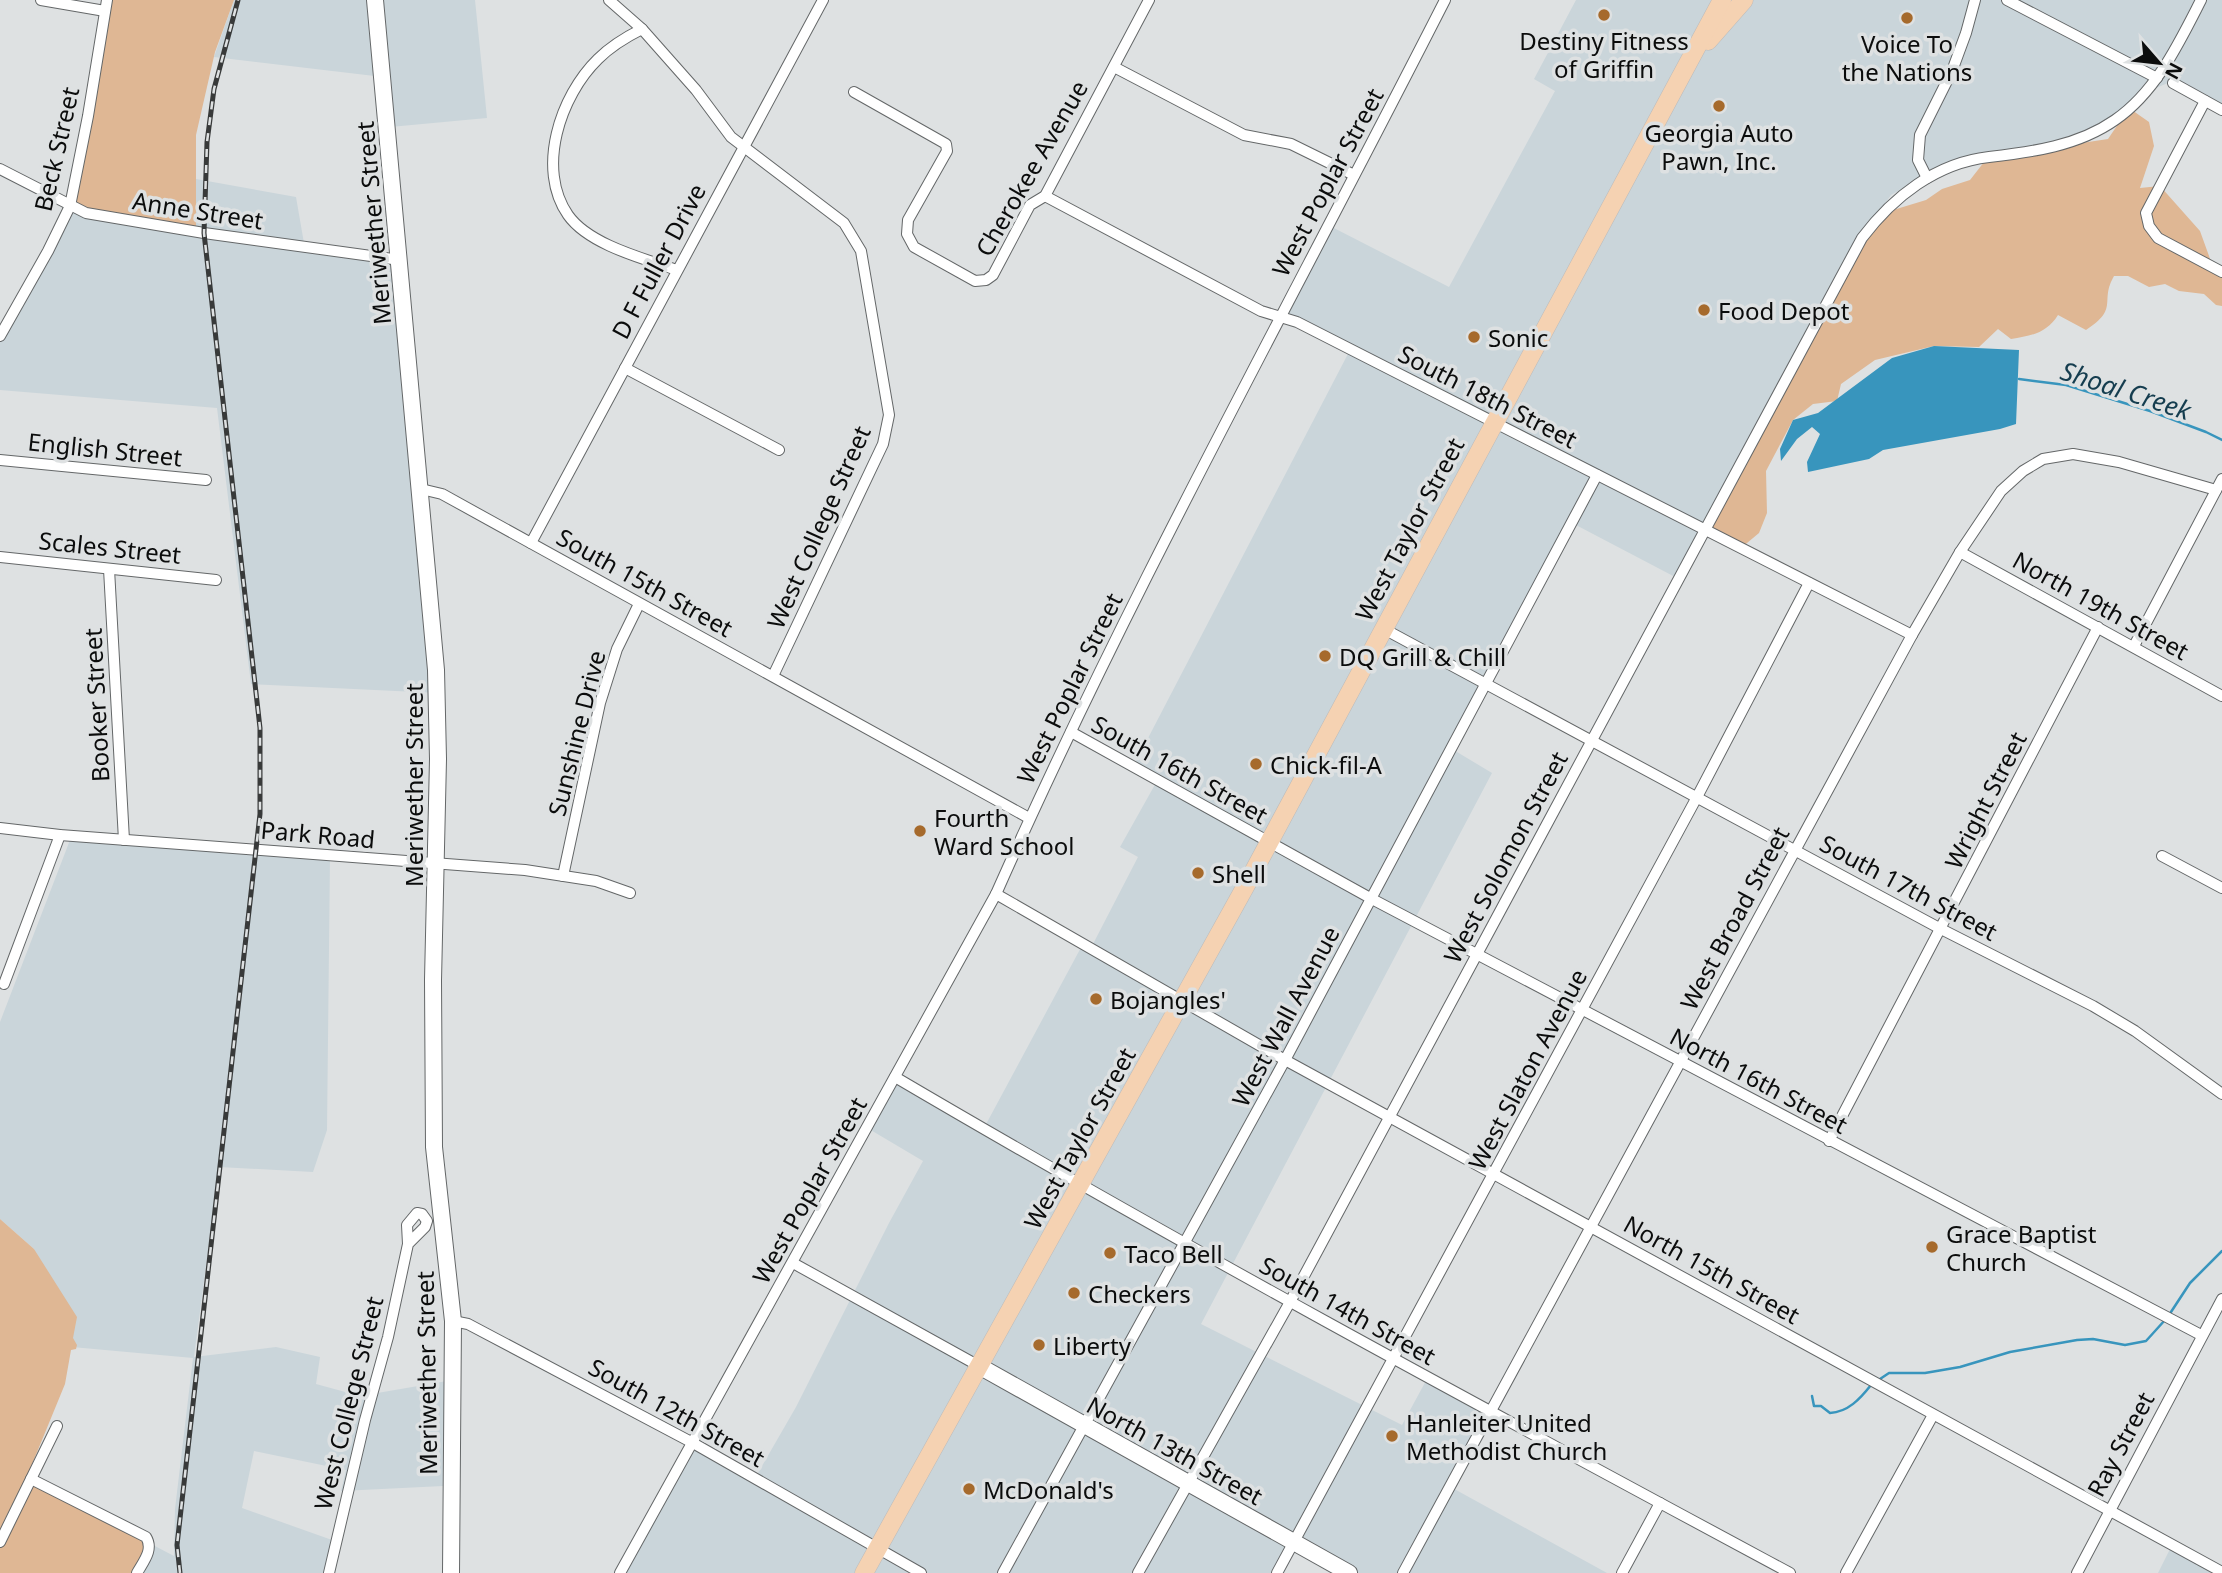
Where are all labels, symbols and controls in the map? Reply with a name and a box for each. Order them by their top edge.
marker: Destiny Fitness of Griffin [1596,7,1612,23]
marker: Voice To the Nations [1899,10,1915,26]
place label: Destiny Fitness of Griffin [1519,24,1689,85]
place label: Voice To the Nations [1842,27,1972,88]
north arrow [2124,28,2194,98]
text: N [2159,58,2189,84]
street label: Cherokee Avenue [967,74,1095,262]
street label: West Poplar Street [1264,82,1391,282]
street label: Beck Street [26,83,86,214]
marker: Georgia Auto Pawn, Inc. [1711,98,1727,114]
place label: Georgia Auto Pawn, Inc. [1644,116,1794,177]
street label: Meriwether Street [348,120,398,326]
street label: D F Fuller Drive [603,178,713,344]
street label: Anne Street [130,183,266,237]
place label: Food Depot [1718,294,1850,327]
marker: Food Depot [1696,302,1712,318]
place label: Sonic [1488,321,1548,354]
marker: Sonic [1466,329,1482,345]
street label: South 18th Street [1393,337,1583,455]
water label: Shoal Creek [2056,352,2197,428]
street label: West College Street [758,420,878,634]
street label: English Street [26,424,184,474]
street label: West Taylor Street [1347,431,1471,626]
street label: South 15th Street [551,520,739,644]
street label: Scales Street [37,523,183,571]
street label: North 19th Street [2007,543,2195,667]
street label: West Poplar Street [1008,587,1130,789]
street label: Booker Street [75,627,117,783]
place label: DQ Grill & Chill [1339,640,1506,673]
street label: Sunshine Drive [540,647,612,819]
marker: DQ Grill & Chill [1317,648,1333,664]
street label: Meriwether Street [397,683,430,887]
street label: South 16th Street [1086,707,1274,831]
street label: Wright Street [1936,726,2034,874]
street label: West Solomon Street [1435,745,1575,969]
place label: Chick-fil-A [1270,748,1383,781]
marker: Chick-fil-A [1248,756,1264,772]
place label: Fourth Ward School [934,801,1075,862]
street label: Park Road [259,813,377,855]
street label: West Broad Street [1672,820,1796,1015]
marker: Fourth Ward School [912,823,928,839]
street label: South 17th Street [1815,826,2004,948]
place label: Shell [1212,857,1266,890]
marker: Shell [1190,865,1206,881]
street label: West Wall Avenue [1223,920,1347,1112]
street label: West Slaton Avenue [1460,963,1594,1175]
place label: Bojangles' [1110,983,1226,1016]
marker: Bojangles' [1088,991,1104,1007]
street label: North 16th Street [1664,1019,1854,1141]
street label: West Taylor Street [1015,1041,1143,1235]
street label: West Poplar Street [744,1091,874,1289]
street label: North 15th Street [1618,1207,1806,1331]
place label: Grace Baptist Church [1946,1217,2097,1278]
place label: Taco Bell [1124,1237,1223,1270]
marker: Grace Baptist Church [1924,1239,1940,1255]
marker: Taco Bell [1102,1245,1118,1261]
street label: South 14th Street [1254,1248,1442,1372]
street label: Meriwether Street [408,1270,444,1475]
place label: Checkers [1088,1277,1191,1310]
marker: Checkers [1066,1285,1082,1301]
street label: West College Street [306,1292,391,1513]
place label: Liberty [1053,1329,1132,1362]
marker: Liberty [1031,1337,1047,1353]
street label: South 12th Street [583,1350,771,1474]
street label: Ray Street [2079,1386,2161,1502]
street label: North 13th Street [1081,1388,1269,1512]
place label: Hanleiter United Methodist Church [1406,1406,1607,1467]
marker: Hanleiter United Methodist Church [1384,1428,1400,1444]
place label: McDonald's [983,1473,1114,1506]
marker: McDonald's [961,1481,977,1497]

